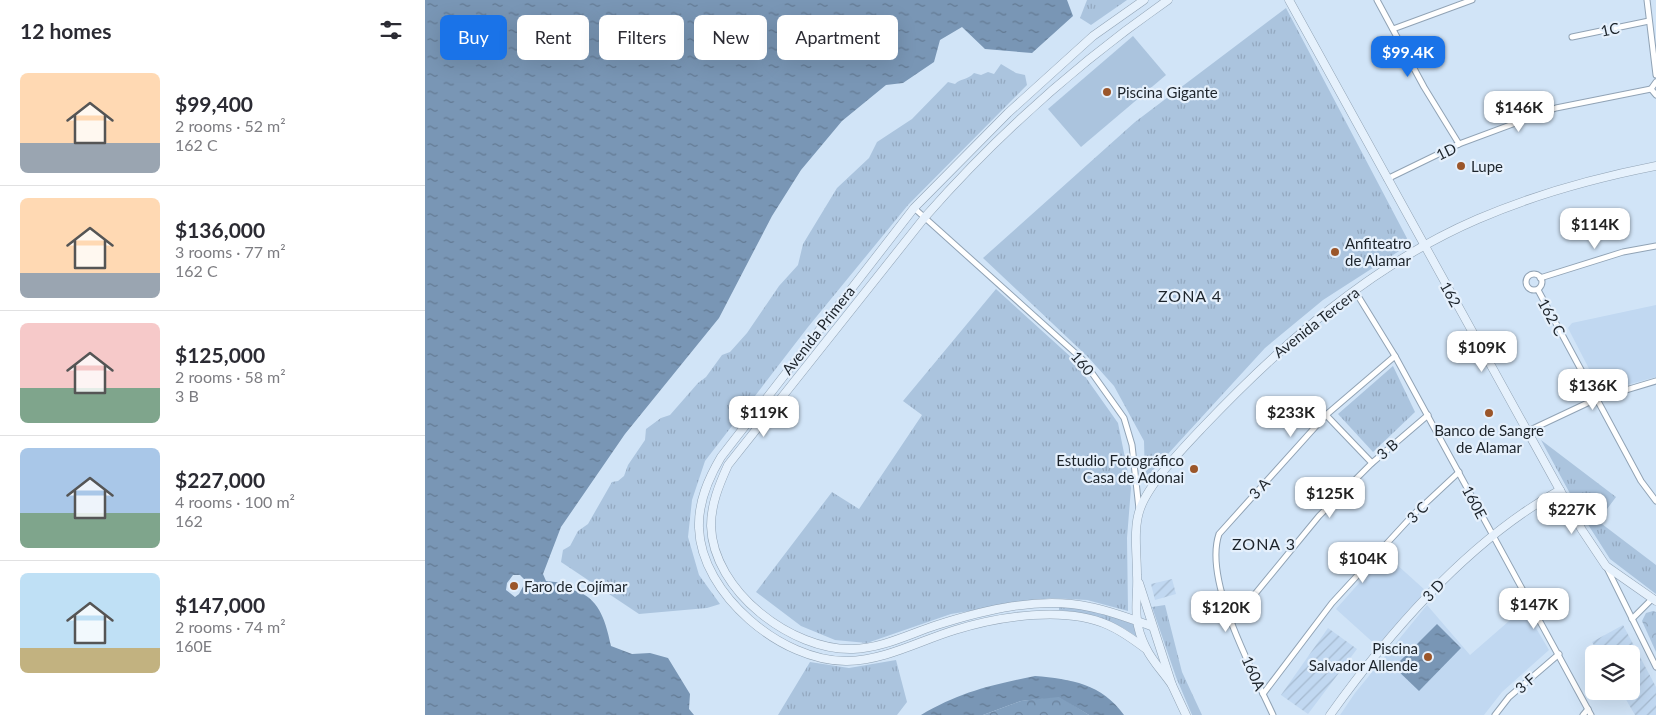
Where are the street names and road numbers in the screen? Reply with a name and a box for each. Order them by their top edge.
street label: 1C [1599,18,1621,40]
street label: 1D [1433,139,1459,163]
street label: 162 [1437,278,1465,310]
street label: Avenida Primera [778,282,858,378]
street label: Avenida Tercera [1269,283,1363,361]
street label: 162 C [1535,295,1569,339]
street label: 160 [1068,347,1099,379]
street label: 3 B [1373,435,1401,463]
street label: 3 A [1245,473,1274,502]
street label: 160E [1459,482,1491,522]
street label: 3 C [1403,498,1431,526]
street label: 3 D [1418,575,1448,605]
street label: 160A [1238,653,1270,694]
street label: 3 F [1511,669,1539,697]

